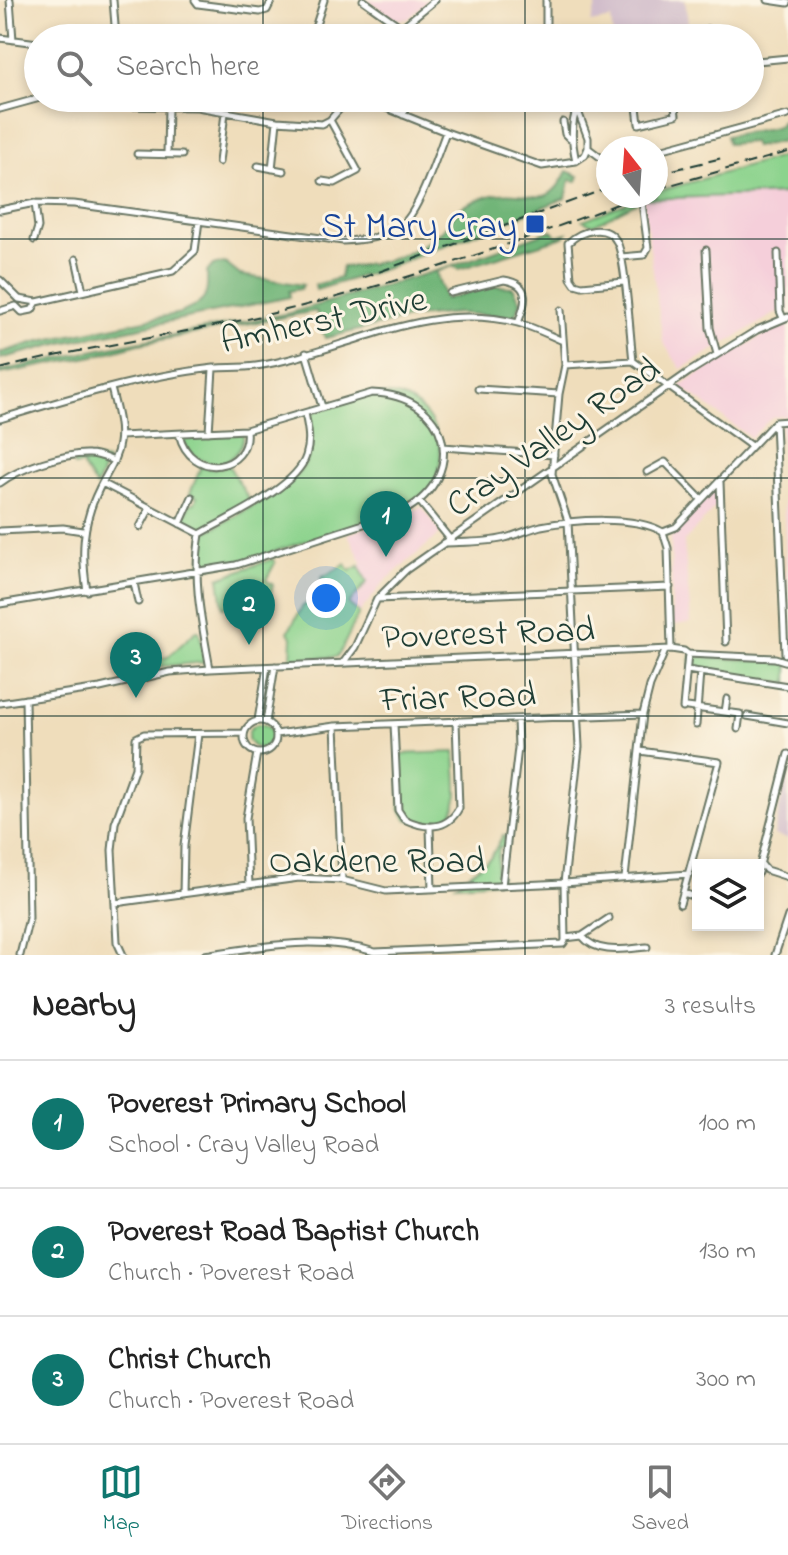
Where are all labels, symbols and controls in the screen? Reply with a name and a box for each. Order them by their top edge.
search box [24,24,764,112]
icon: search [52,46,96,90]
text: Search here [116,46,260,90]
north arrow [596,136,668,208]
place label: St Mary Cray [321,202,517,255]
marker: St Mary Cray [524,213,546,235]
street label: Amherst Drive [216,275,433,370]
street label: Cray Valley Road [436,345,673,532]
pin: 1 [360,491,412,557]
your location [306,578,346,618]
pin: 2 [223,579,275,645]
street label: Poverest Road [381,605,596,666]
pin: 3 [110,632,162,698]
street label: Friar Road [378,670,537,729]
street label: Oakdene Road [269,837,485,890]
map controls [692,859,764,931]
button: layers [692,859,764,931]
text: Nearby [32,982,136,1032]
text: 3 results [665,988,756,1026]
text: Poverest Primary School [108,1083,406,1127]
text: 1 [54,1105,62,1143]
text: 100 m [699,1105,756,1143]
text: School · Cray Valley Road [108,1127,379,1165]
text: Poverest Road Baptist Church [108,1211,479,1255]
text: 2 [52,1233,64,1271]
text: 130 m [699,1233,756,1271]
text: Church · Poverest Road [108,1255,354,1293]
text: Christ Church [108,1339,271,1383]
text: 3 [53,1361,63,1399]
text: 300 m [696,1361,756,1399]
text: Church · Poverest Road [108,1383,354,1421]
tab: Map [99,1460,143,1540]
tab: Directions [342,1460,433,1540]
tab: Saved [631,1460,689,1540]

